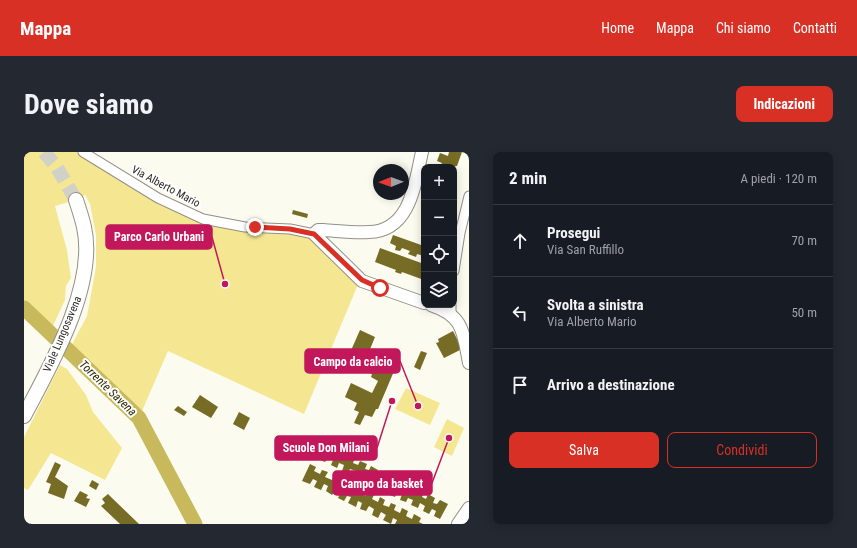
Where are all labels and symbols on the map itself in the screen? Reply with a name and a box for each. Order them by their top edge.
street label: Via Alberto Mario [129,163,203,210]
north arrow [373,164,409,200]
route end [246,218,264,236]
callout: Parco Carlo Urbani [106,225,212,249]
text: Parco Carlo Urbani [114,230,204,244]
route start [371,279,389,297]
street label: Viale Lungosavena [41,294,84,374]
callout: Campo da calcio [305,349,400,373]
text: Campo da calcio [313,355,393,369]
water label: Torrente Savena [76,357,140,419]
callout: Scuole Don Milani [275,436,377,460]
text: Scuole Don Milani [283,441,369,455]
callout: Campo da basket [333,471,432,495]
text: Campo da basket [341,477,424,491]

